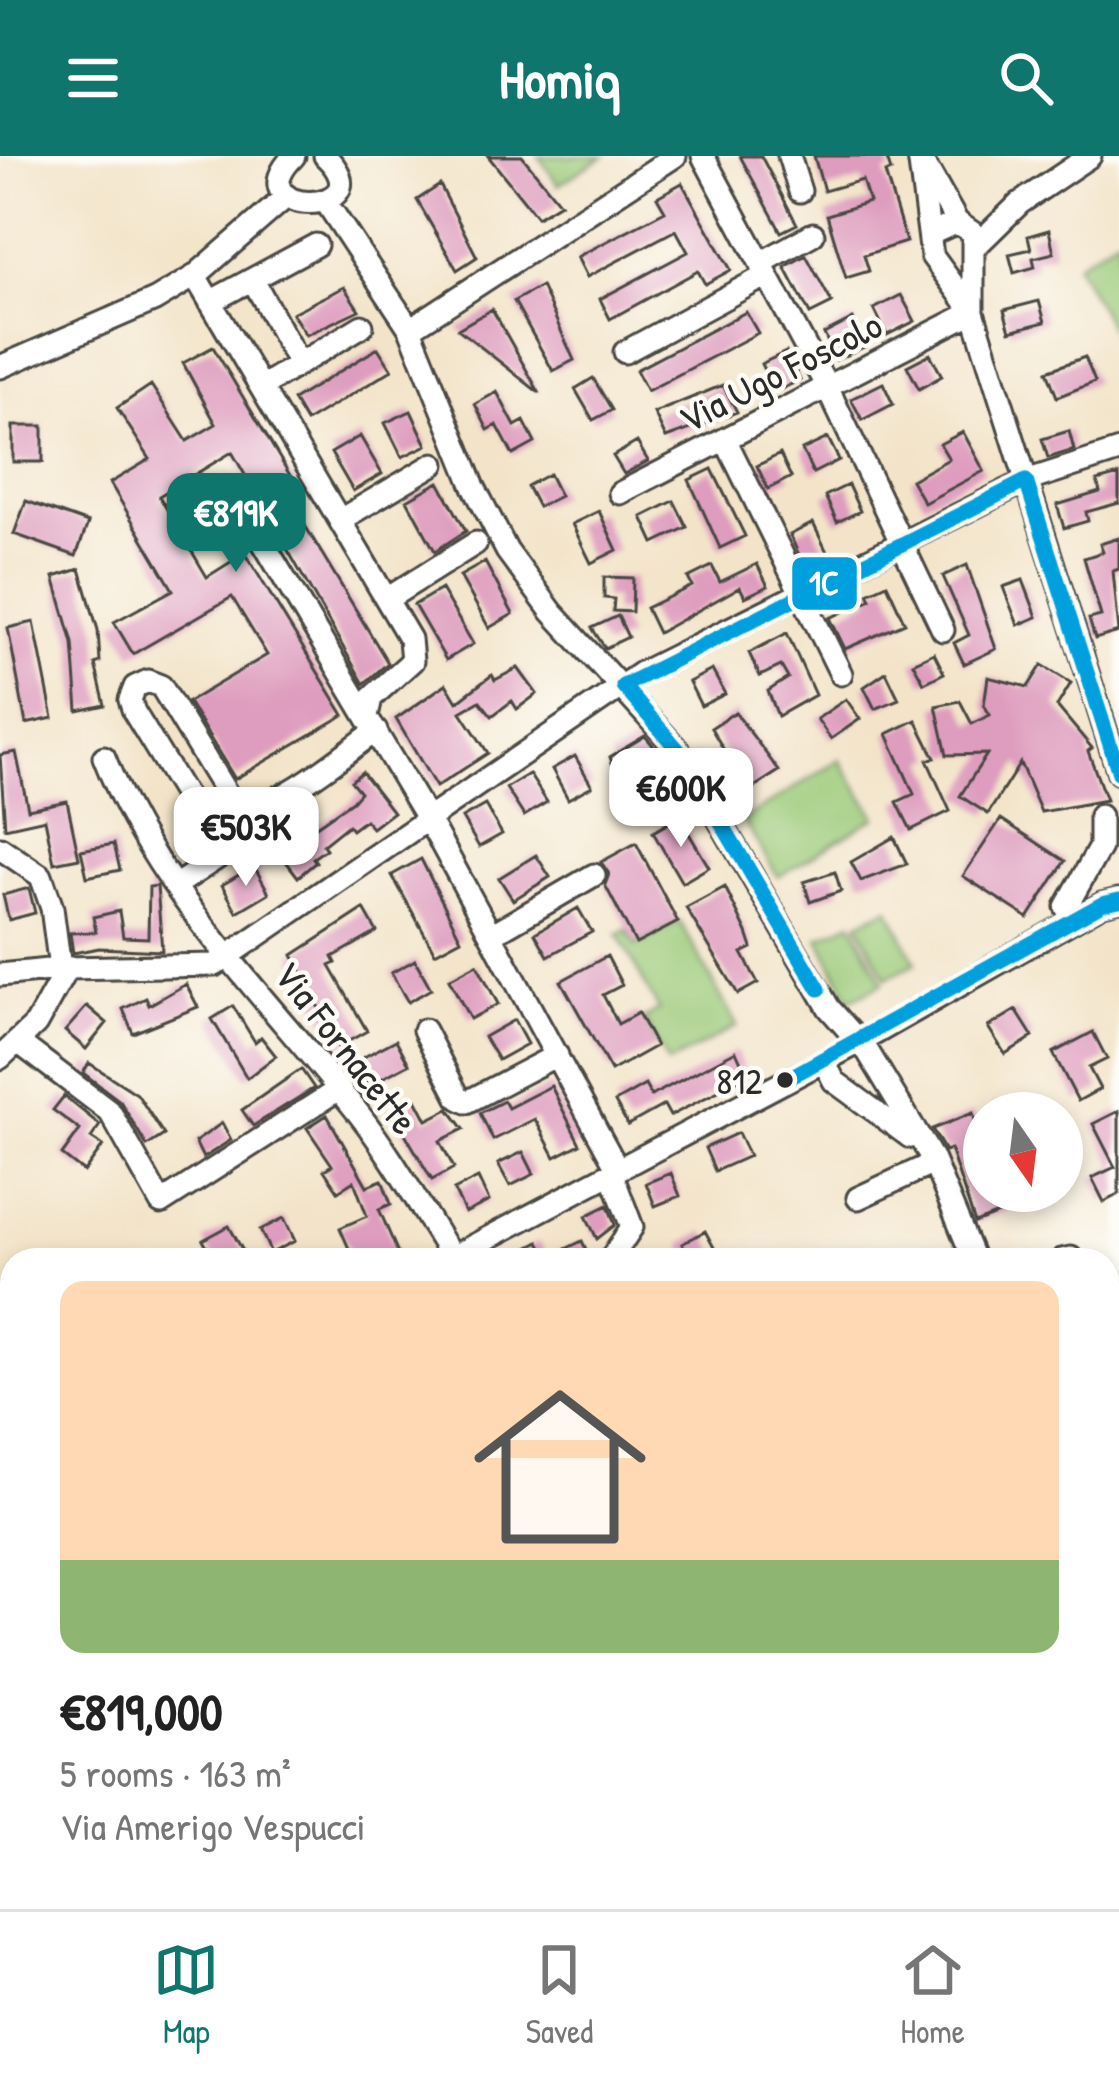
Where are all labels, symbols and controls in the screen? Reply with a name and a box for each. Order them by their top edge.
text: Homiq [499,42,620,115]
icon: menu [60,45,126,111]
icon: search [993,45,1059,111]
street label: Via Ugo Foscolo [670,297,890,445]
pin: €819K [152,473,320,575]
text: €819K [194,485,278,538]
line badge: 1C [790,555,859,612]
text: 1C [809,561,839,605]
pin: €600K [597,748,765,850]
text: €600K [636,760,726,813]
pin: €503K [162,787,330,889]
text: €503K [201,799,291,852]
street label: Via Fornacette [263,949,431,1145]
place label: 812 [716,1056,762,1105]
marker: 812 [774,1069,796,1091]
north arrow [963,1092,1083,1212]
map controls [963,1092,1083,1212]
icon: home [452,1359,668,1575]
text: €819,000 [60,1677,223,1746]
text: 5 rooms · 163 m² [60,1746,291,1799]
text: Via Amerigo Vespucci [60,1799,366,1852]
tab: Map [153,1937,219,2053]
tab: Saved [526,1937,593,2053]
tab: Home [900,1937,966,2053]

